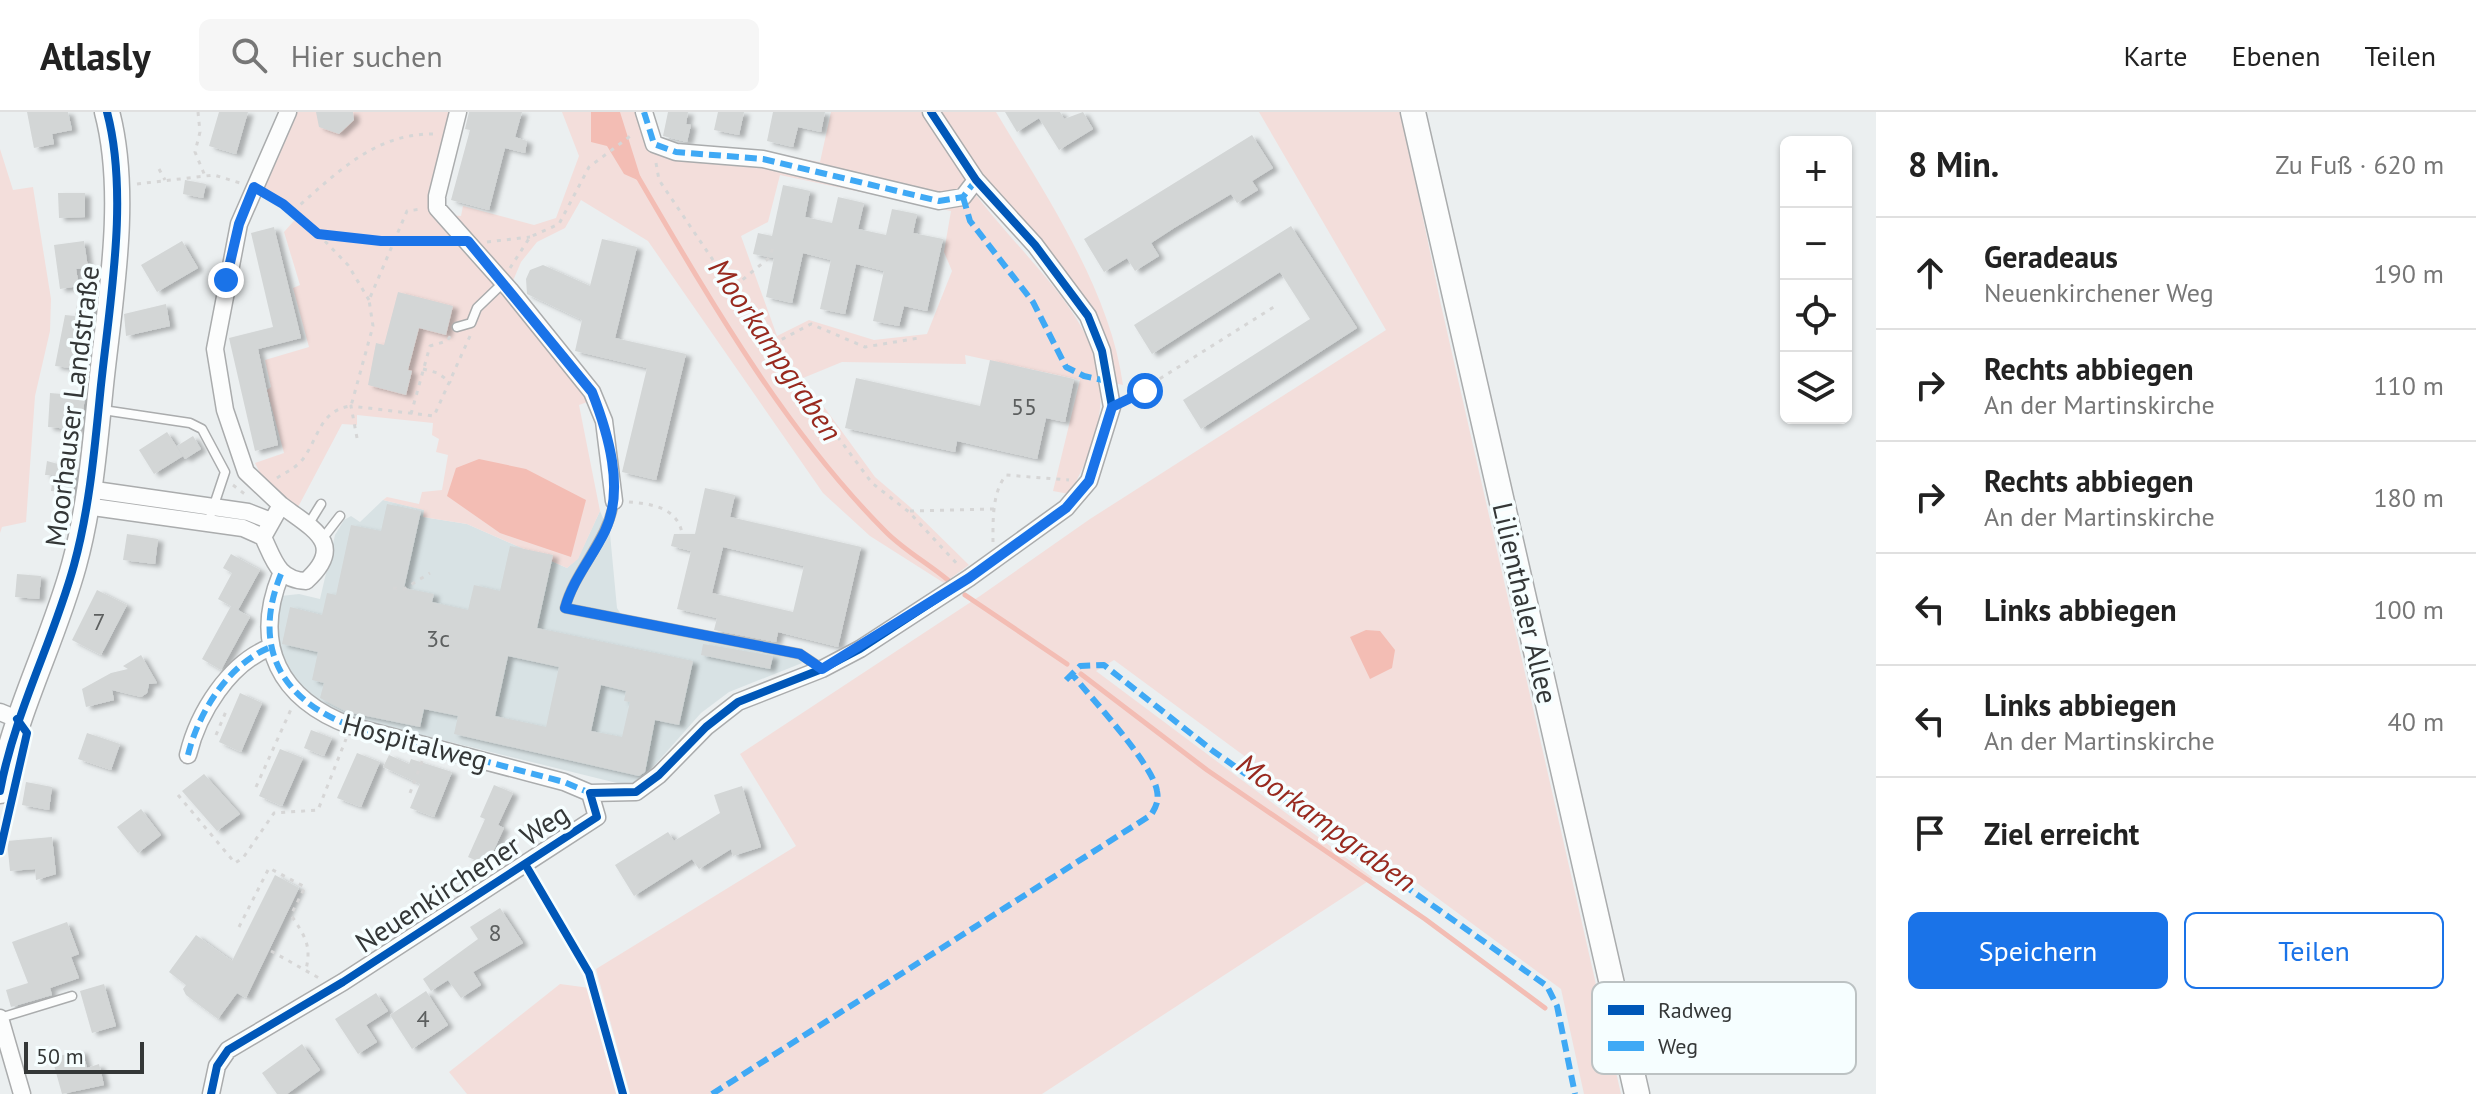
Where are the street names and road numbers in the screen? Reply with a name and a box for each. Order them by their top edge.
street label: Moorhauser Landstraße [36,263,107,548]
street label: Lilienthaler Allee [1484,499,1567,707]
street label: Hospitalweg [338,704,492,779]
street label: Neuenkirchener Weg [348,795,575,960]

